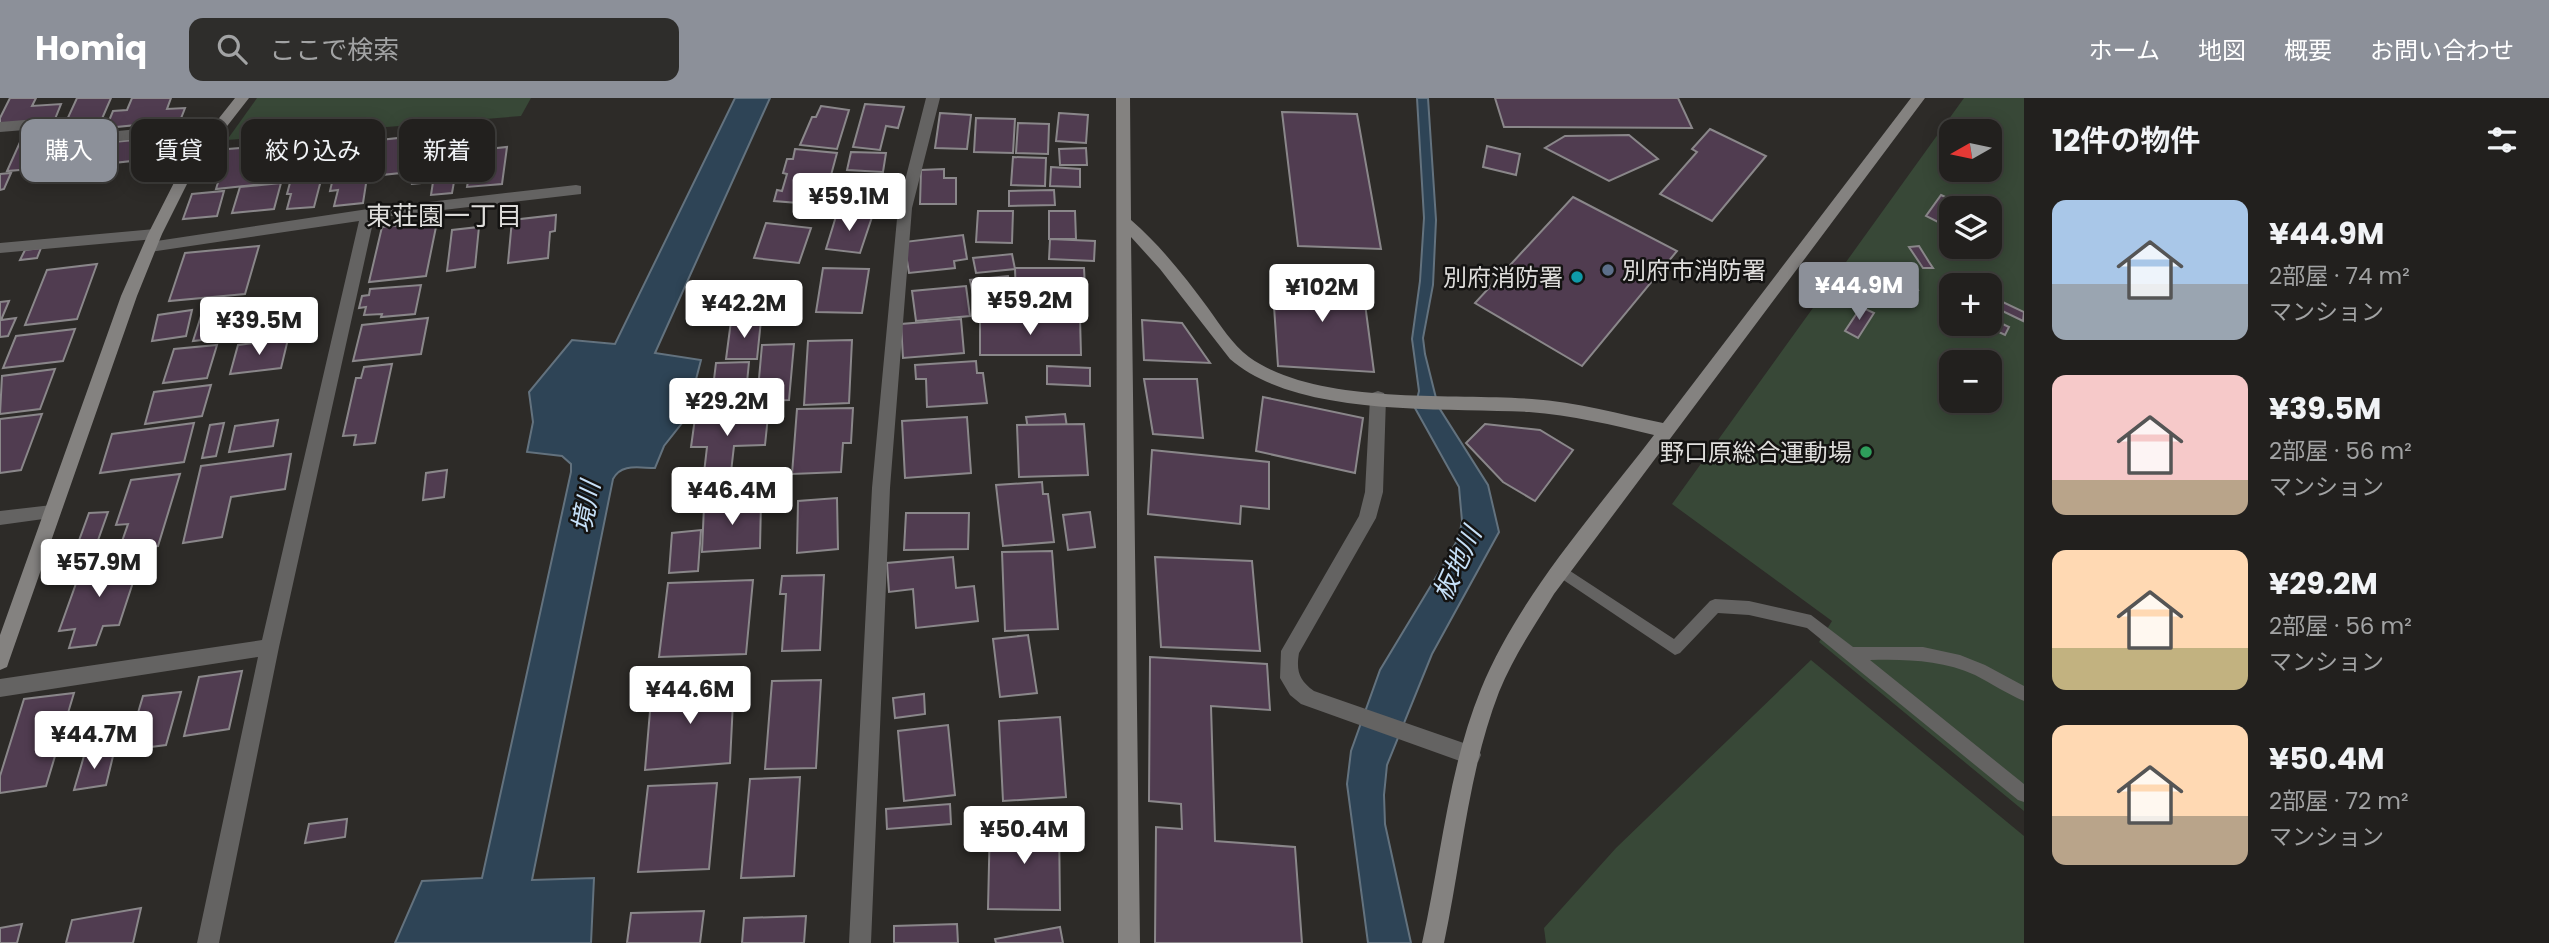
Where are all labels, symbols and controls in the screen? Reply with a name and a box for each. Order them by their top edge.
search box [189,18,679,81]
text: Homiq [35,25,147,72]
icon: search [213,30,251,68]
text: ここで検索 [269,32,399,68]
text: ホーム [2089,34,2160,67]
text: 地図 [2198,34,2246,67]
text: 概要 [2284,34,2332,67]
text: お問い合わせ [2370,34,2514,67]
chip: 購入 [21,119,117,182]
chip: 賃貸 [131,119,227,182]
chip: 絞り込み [241,119,385,182]
chip: 新着 [399,119,495,182]
north arrow [1939,119,2002,182]
map controls [1939,119,2002,413]
text: 12件の物件 [2052,119,2200,162]
icon: filters [2483,121,2521,159]
pin: ¥59.1M [792,174,906,233]
text: ¥59.1M [809,180,889,212]
button: layers [1939,196,2002,259]
district label: 東荘園一丁目 [366,198,522,234]
text: ¥44.9M [2269,212,2384,255]
icon: home [2108,228,2192,312]
place label: 別府市消防署 [1622,254,1766,287]
text: 2部屋 · 74 m² [2269,260,2410,292]
place label: 別府消防署 [1443,261,1563,294]
marker: 別府市消防署 [1600,262,1616,278]
pin: ¥44.9M [1802,262,1916,322]
pin: ¥102M [1273,264,1371,324]
marker: 別府消防署 [1569,269,1585,285]
text: ¥44.9M [1815,269,1903,301]
text: ¥102M [1285,271,1359,303]
button: + [1939,273,2002,336]
pin: ¥59.2M [973,278,1087,337]
pin: ¥42.2M [687,280,801,340]
text: ¥59.2M [987,284,1073,316]
text: ¥42.2M [702,287,786,319]
text: マンション [2269,296,2384,328]
pin: ¥39.5M [202,298,316,357]
text: ¥39.5M [216,304,302,336]
button: − [1939,350,2002,413]
pin: ¥29.2M [670,378,784,438]
text: ¥29.2M [685,385,769,417]
text: ¥39.5M [2269,387,2381,430]
icon: home [2108,403,2192,487]
text: 2部屋 · 56 m² [2269,435,2412,467]
place label: 野口原総合運動場 [1660,436,1852,469]
marker: 野口原総合運動場 [1858,444,1874,460]
pin: ¥46.4M [675,468,789,527]
text: マンション [2269,471,2384,503]
text: ¥46.4M [688,474,776,506]
water label: 境川 [563,475,609,536]
water label: 板地川 [1424,518,1491,607]
pin: ¥57.9M [42,540,156,599]
text: ¥57.9M [57,546,141,578]
text: ¥29.2M [2269,562,2378,605]
icon: home [2108,578,2192,662]
text: 2部屋 · 56 m² [2269,610,2412,642]
text: マンション [2269,646,2384,678]
pin: ¥44.6M [633,666,747,726]
text: ¥44.6M [646,673,734,705]
pin: ¥44.7M [37,712,151,771]
text: ¥44.7M [51,718,137,750]
text: ¥50.4M [2269,737,2385,780]
icon: home [2108,753,2192,837]
text: 2部屋 · 72 m² [2269,785,2409,817]
pin: ¥50.4M [967,806,1081,866]
text: ¥50.4M [980,813,1068,845]
text: マンション [2269,821,2384,853]

